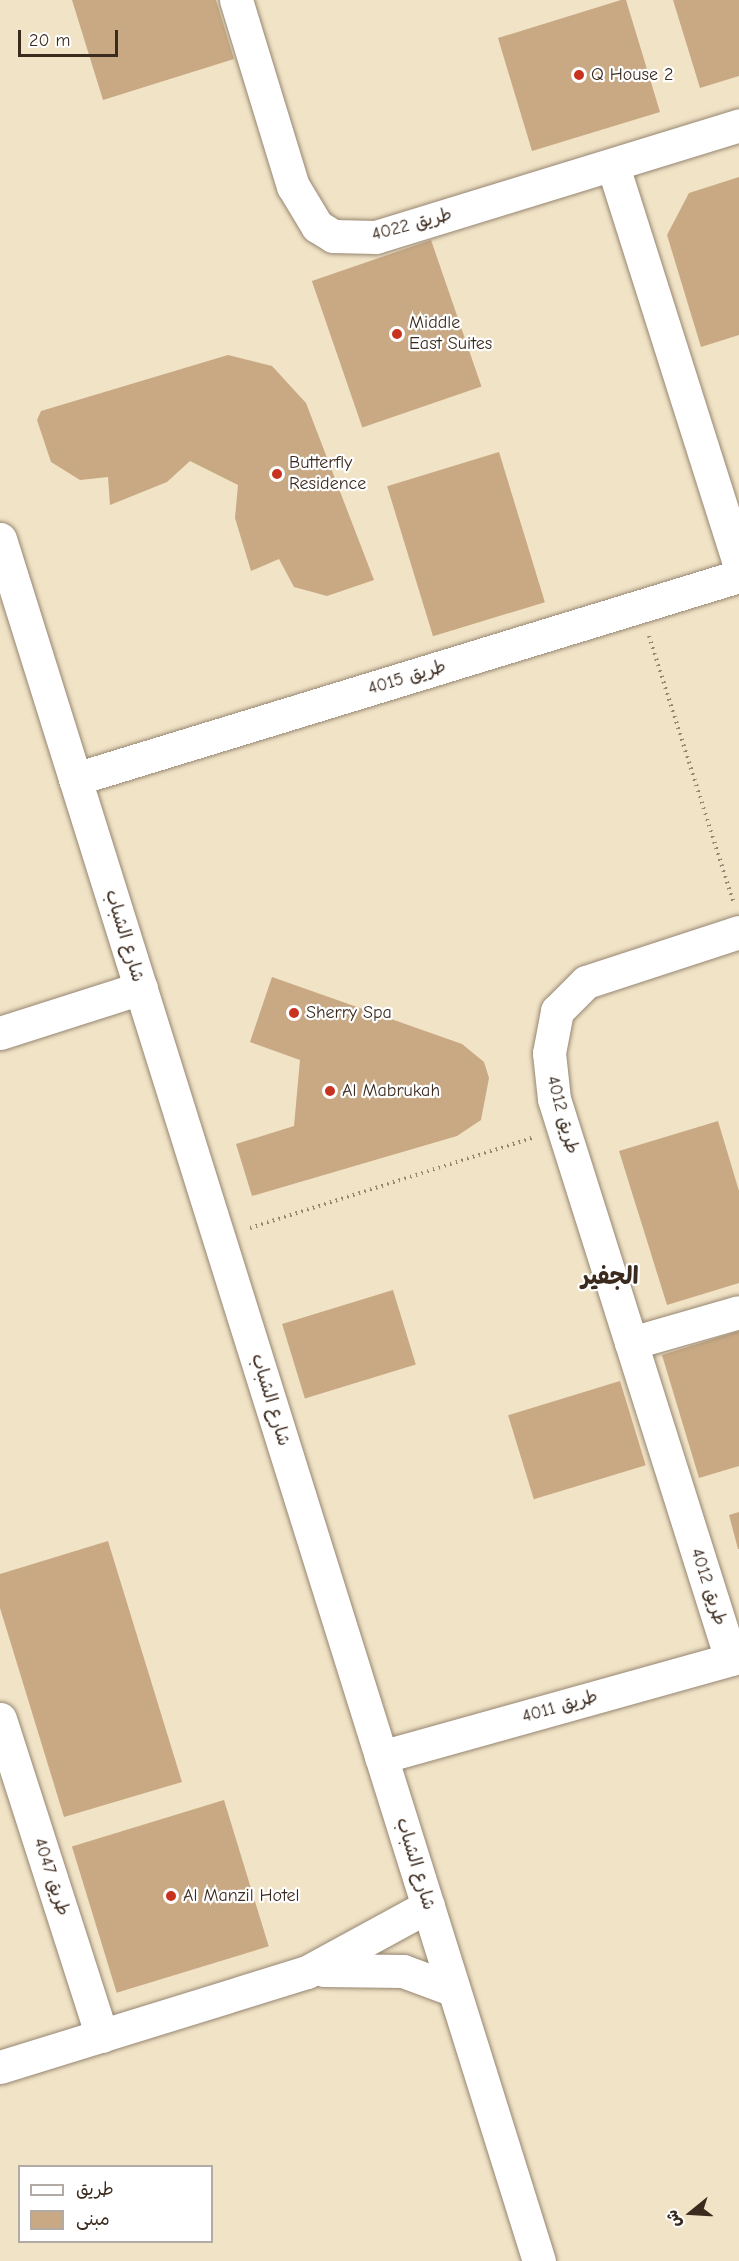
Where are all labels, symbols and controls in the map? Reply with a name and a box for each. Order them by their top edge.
scale bar [21,18,122,56]
text: 20 m [29,30,70,51]
place label: Q House 2 [591,64,673,86]
marker: Q House 2 [572,68,586,82]
street label: طريق 4022 [369,204,455,246]
place label: Middle East Suites [409,313,492,356]
marker: Middle East Suites [390,327,404,341]
place label: Butterfly Residence [289,453,366,496]
marker: Butterfly Residence [270,467,284,481]
street label: طريق 4015 [365,656,449,700]
street label: شارع الشباب [100,887,148,985]
place label: Sherry Spa [306,1002,392,1024]
marker: Sherry Spa [287,1006,301,1020]
street label: طريق 4012 [541,1074,583,1156]
place label: Al Mabrukah [342,1080,440,1102]
marker: Al Mabrukah [323,1084,337,1098]
district label: الجفير [581,1263,639,1291]
street label: شارع الشباب [246,1351,294,1449]
street label: طريق 4012 [685,1546,731,1628]
street label: طريق 4011 [520,1686,600,1728]
street label: شارع الشباب [391,1815,439,1913]
street label: طريق 4047 [28,1835,74,1919]
place label: Al Manzil Hotel [183,1885,300,1907]
marker: Al Manzil Hotel [164,1889,178,1903]
legend [18,2165,213,2243]
text: طريق [76,2179,114,2200]
north arrow [661,2183,721,2243]
text: ش [663,2207,685,2230]
text: مبنى [76,2209,110,2230]

